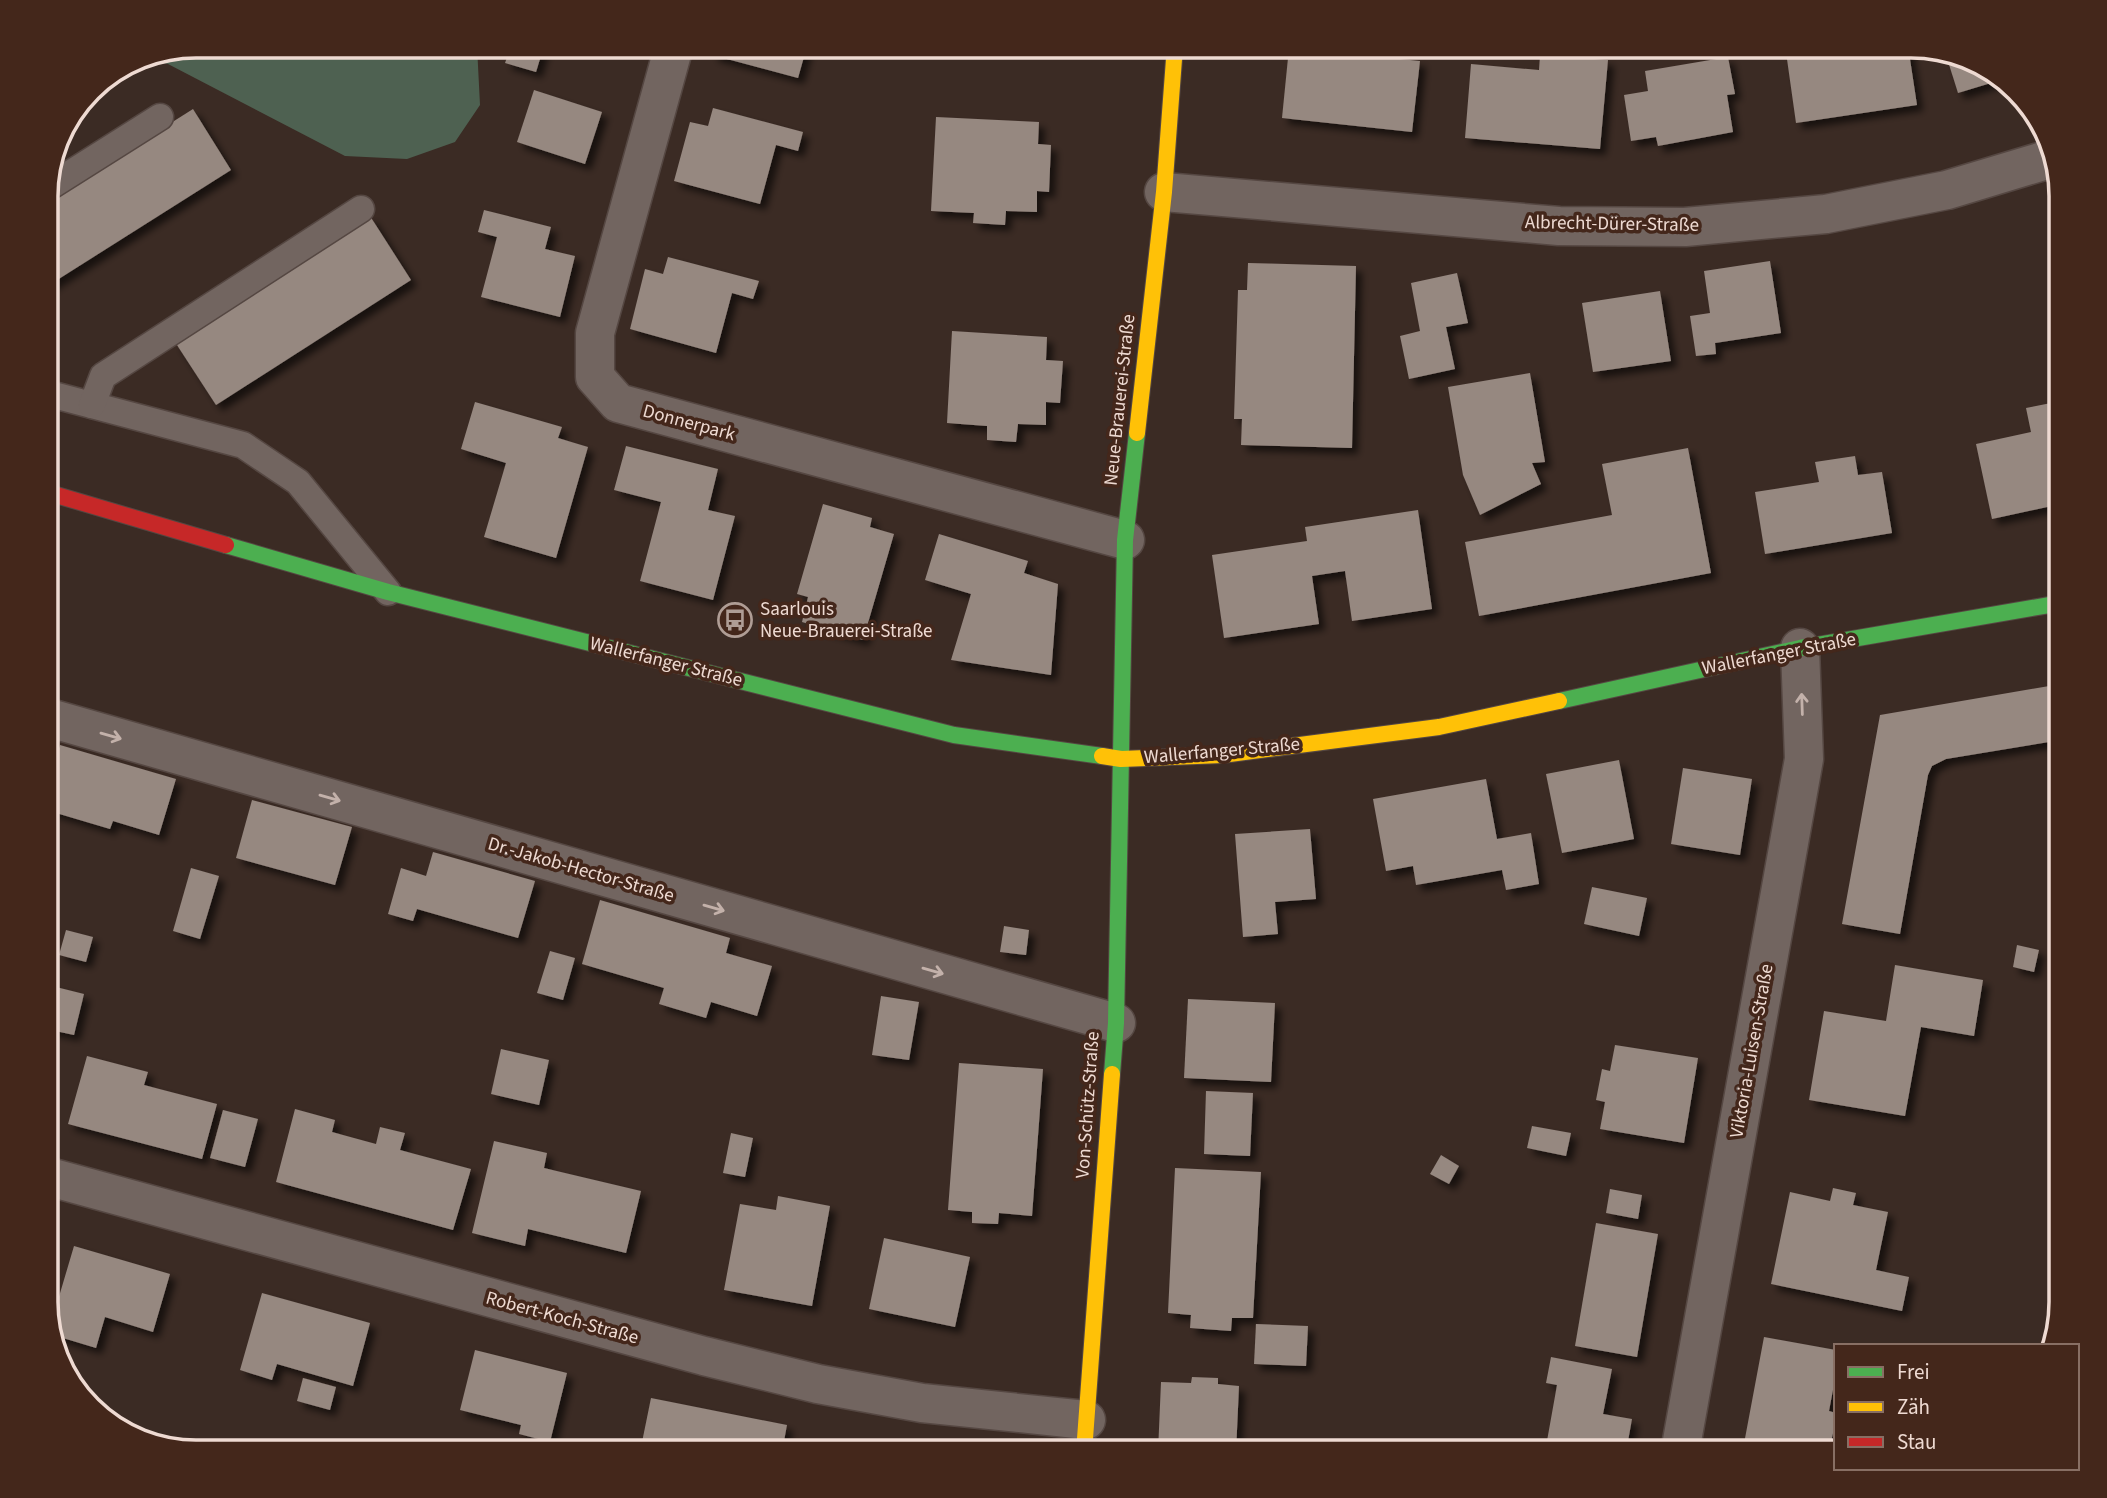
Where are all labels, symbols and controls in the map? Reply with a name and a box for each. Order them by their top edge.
street label: Albrecht-Dürer-Straße [1525,209,1699,239]
street label: Neue-Brauerei-Straße [1098,313,1142,487]
street label: Donnerpark [640,398,739,448]
place label: Saarlouis Neue-Brauerei-Straße [760,596,933,645]
bus stop icon: Saarlouis Neue-Brauerei-Straße [716,601,754,639]
street label: Wallerfanger Straße [1700,626,1858,682]
street label: Wallerfanger Straße [587,630,745,694]
one-way arrow [1795,692,1809,715]
one-way arrow [100,730,122,743]
street label: Wallerfanger Straße [1143,731,1301,771]
one-way arrow [319,793,341,806]
street label: Dr.-Jakob-Hector-Straße [485,830,677,910]
one-way arrow [702,902,725,915]
street label: Viktoria-Luisen-Straße [1723,962,1781,1140]
one-way arrow [921,965,943,978]
street label: Von-Schütz-Straße [1069,1031,1107,1179]
street label: Robert-Koch-Straße [483,1285,641,1351]
legend [1834,1344,2079,1470]
text: Frei [1897,1357,1930,1387]
text: Zäh [1897,1392,1930,1422]
text: Stau [1897,1427,1936,1457]

